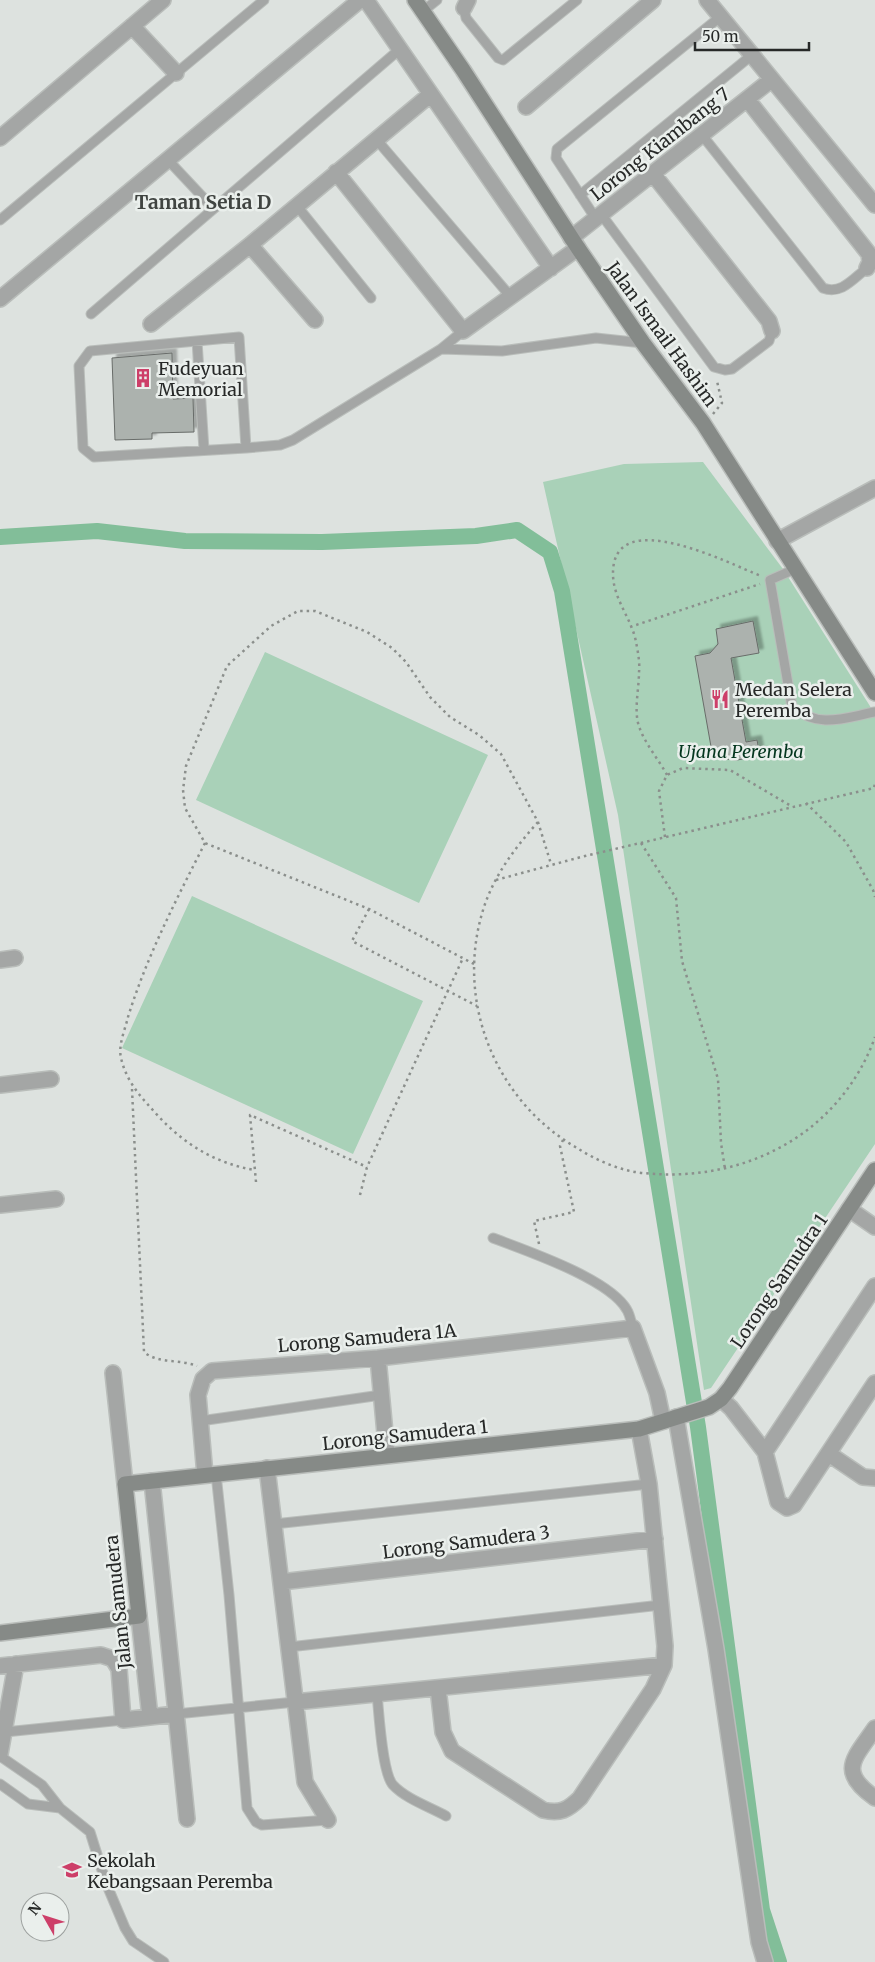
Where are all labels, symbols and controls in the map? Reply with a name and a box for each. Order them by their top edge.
scale bar [695,20,809,52]
text: 50 m [702,27,739,46]
street label: Lorong Kiambang 7 [586,82,734,206]
district label: Taman Setia D [135,190,271,214]
street label: Jalan Ismail Hashim [601,256,722,411]
place label: Fudeyuan Memorial [158,357,244,401]
building icon: Fudeyuan Memorial [132,367,154,389]
place label: Medan Selera Peremba [735,678,852,722]
restaurant icon: Medan Selera Peremba [709,688,731,710]
park label: Ujana Peremba [678,740,804,763]
street label: Lorong Samudra 1 [726,1210,832,1352]
street label: Lorong Samudera 1A [277,1319,458,1357]
street label: Lorong Samudera 1 [321,1415,489,1455]
street label: Lorong Samudera 3 [381,1520,551,1564]
street label: Jalan Samudera [99,1534,137,1671]
place label: Sekolah Kebangsaan Peremba [87,1849,273,1893]
school or university icon: Sekolah Kebangsaan Peremba [61,1859,83,1881]
north arrow [20,1892,70,1942]
text: N [24,1899,45,1919]

